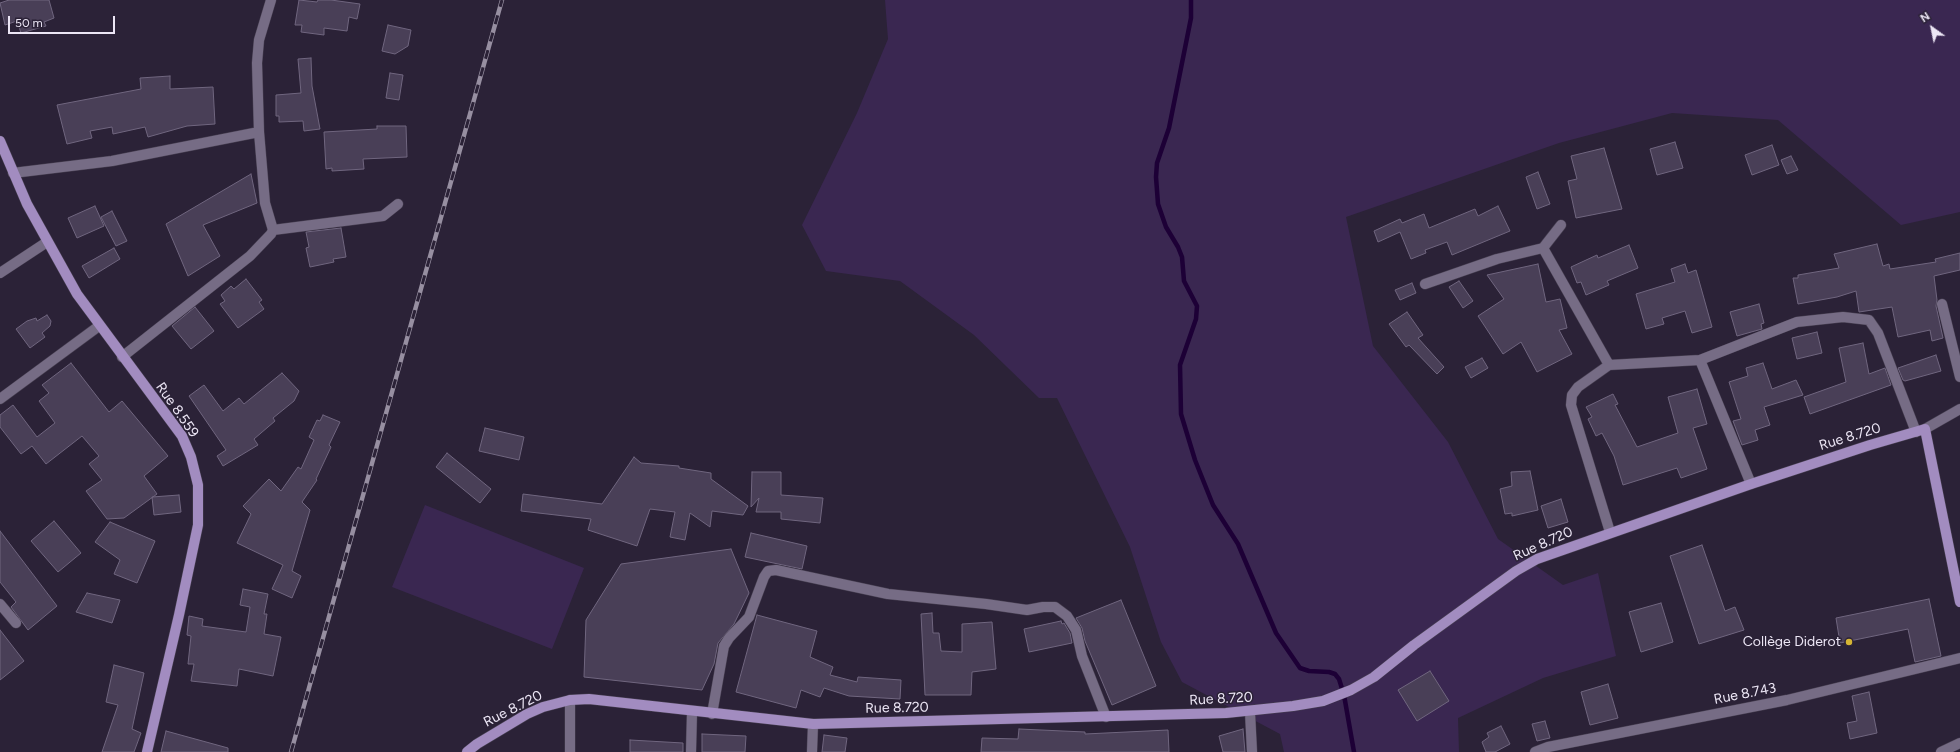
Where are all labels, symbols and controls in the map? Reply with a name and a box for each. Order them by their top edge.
scale bar [10,8,117,34]
north arrow [1912,8,1952,48]
text: N [1918,10,1932,25]
text: 50 m [15,16,43,30]
street label: Rue 8.559 [152,379,202,441]
street label: Rue 8.720 [1817,420,1883,454]
street label: Rue 8.720 [1511,523,1575,565]
place label: Collège Diderot [1743,634,1841,650]
marker: Collège Diderot [1844,637,1854,647]
street label: Rue 8.743 [1712,680,1778,708]
street label: Rue 8.720 [481,687,545,731]
street label: Rue 8.720 [1189,689,1253,709]
street label: Rue 8.720 [865,699,929,717]

